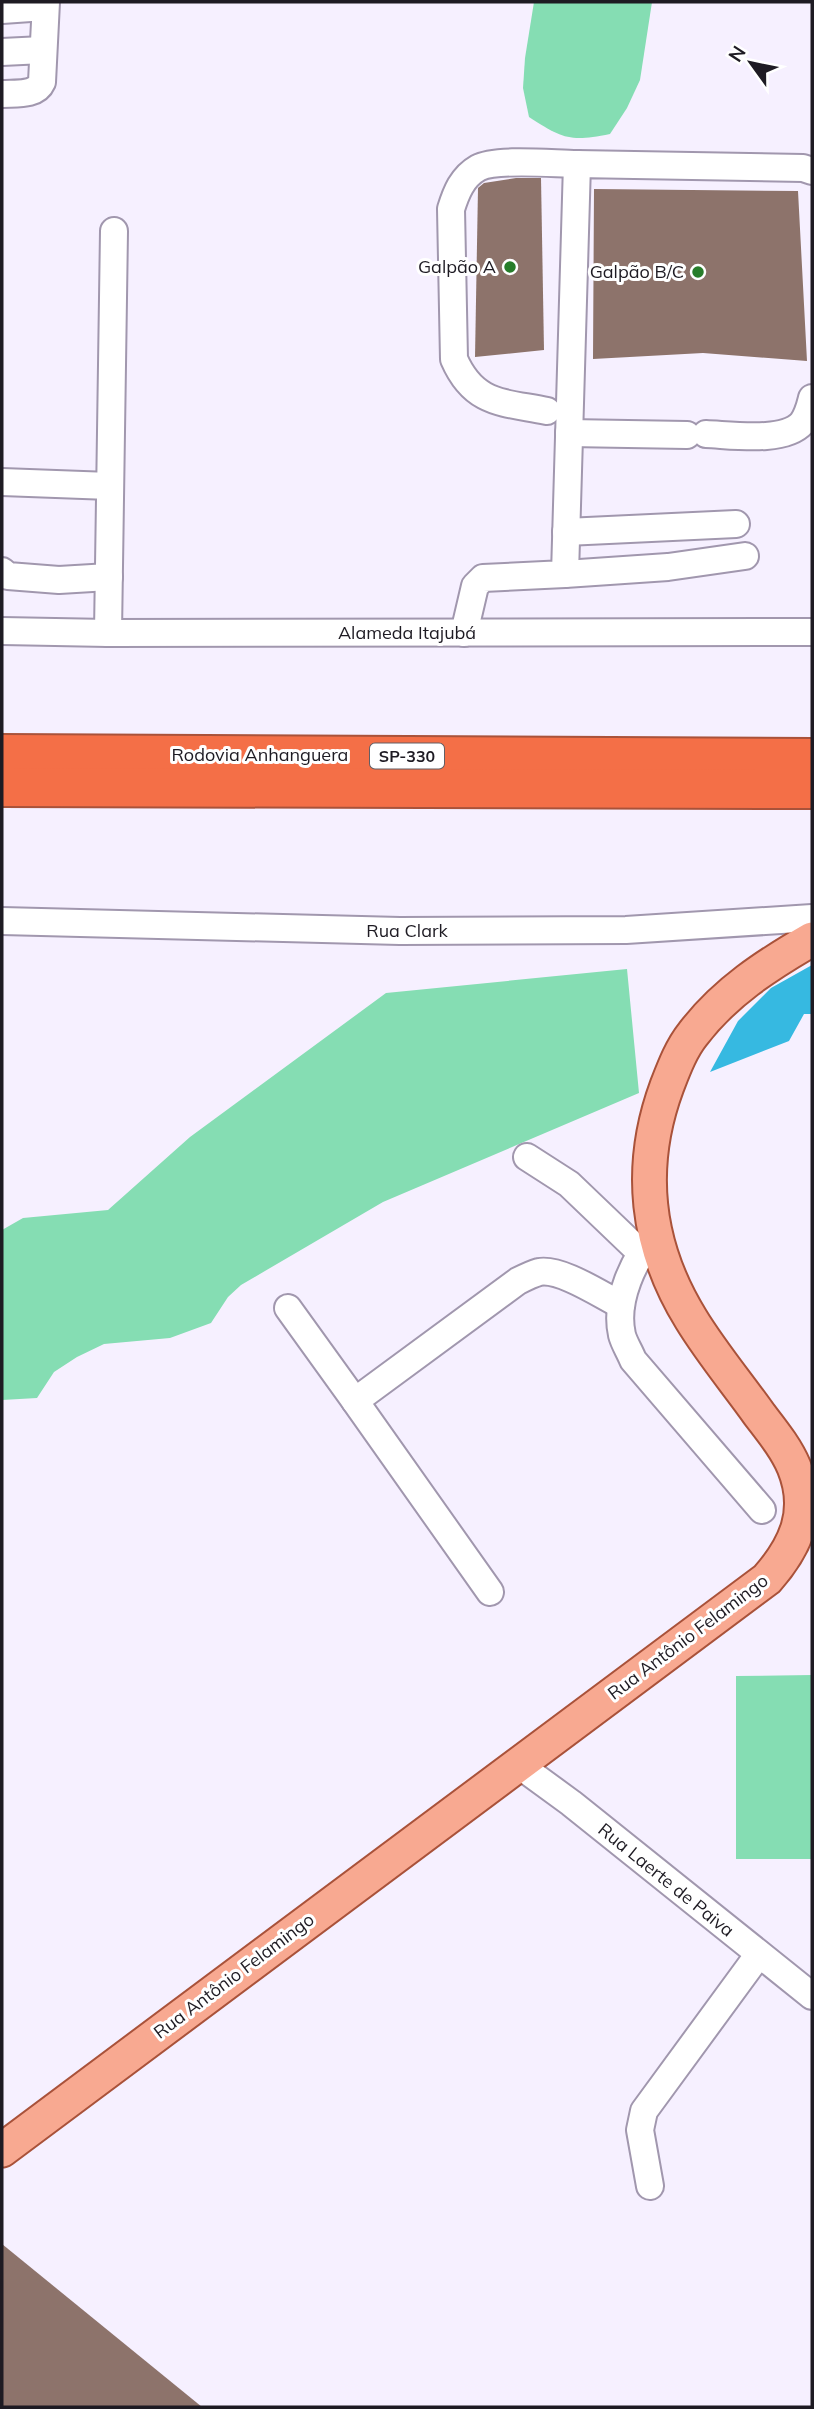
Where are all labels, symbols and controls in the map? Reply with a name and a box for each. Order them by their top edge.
north arrow [716,28,786,98]
text: N [723,41,751,66]
place label: Galpão A [418,255,496,278]
marker: Galpão A [502,259,518,275]
place label: Galpão B/C [590,260,684,283]
marker: Galpão B/C [690,264,706,280]
street label: Alameda Itajubá [338,621,476,644]
street label: Rodovia Anhanguera [172,743,348,766]
road number: SP-330 [370,744,444,768]
street label: Rua Clark [366,919,448,942]
street label: Rua Antônio Felamingo [603,1569,772,1704]
street label: Rua Laerte de Paiva [594,1818,739,1942]
street label: Rua Antônio Felamingo [149,1908,318,2043]

